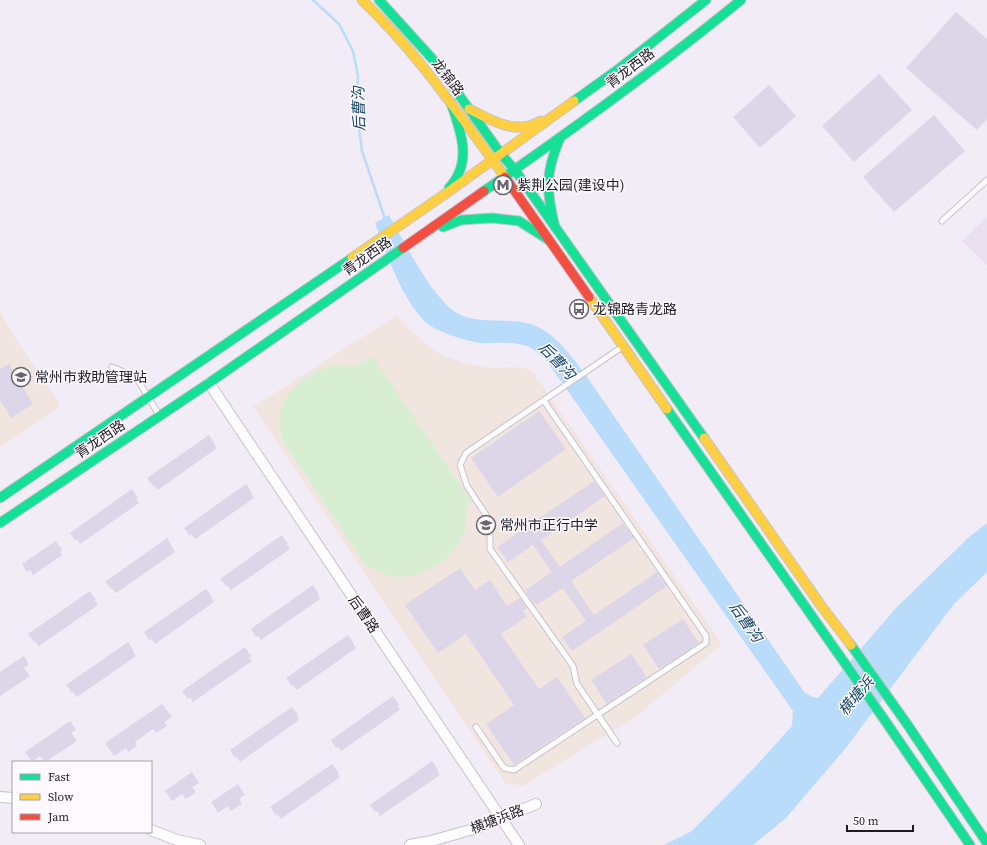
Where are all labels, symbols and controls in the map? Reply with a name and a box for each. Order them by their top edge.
street label: 青龙西路 [602,43,658,93]
street label: 龙锦路 [427,54,469,100]
water label: 后曹沟 [347,84,370,132]
metro station icon: 紫荆公园(建设中) [492,174,514,196]
place label: 紫荆公园(建设中) [517,175,625,195]
street label: 青龙西路 [338,232,396,280]
bus stop icon: 龙锦路青龙路 [568,298,590,320]
place label: 龙锦路青龙路 [593,299,677,319]
water label: 后曹沟 [534,337,582,386]
school or university icon: 常州市救助管理站 [10,366,32,388]
place label: 常州市救助管理站 [35,367,147,387]
street label: 青龙西路 [71,415,129,463]
school or university icon: 常州市正行中学 [475,514,497,536]
place label: 常州市正行中学 [500,515,598,535]
street label: 后曹路 [344,591,384,637]
water label: 后曹沟 [725,597,769,648]
water label: 横塘浜 [833,670,879,720]
legend [12,761,152,833]
text: Fast [48,769,70,785]
text: Slow [48,789,74,805]
street label: 横塘浜路 [467,800,527,838]
scale bar [847,807,913,833]
text: Jam [47,809,69,825]
text: 50 m [853,813,879,829]

